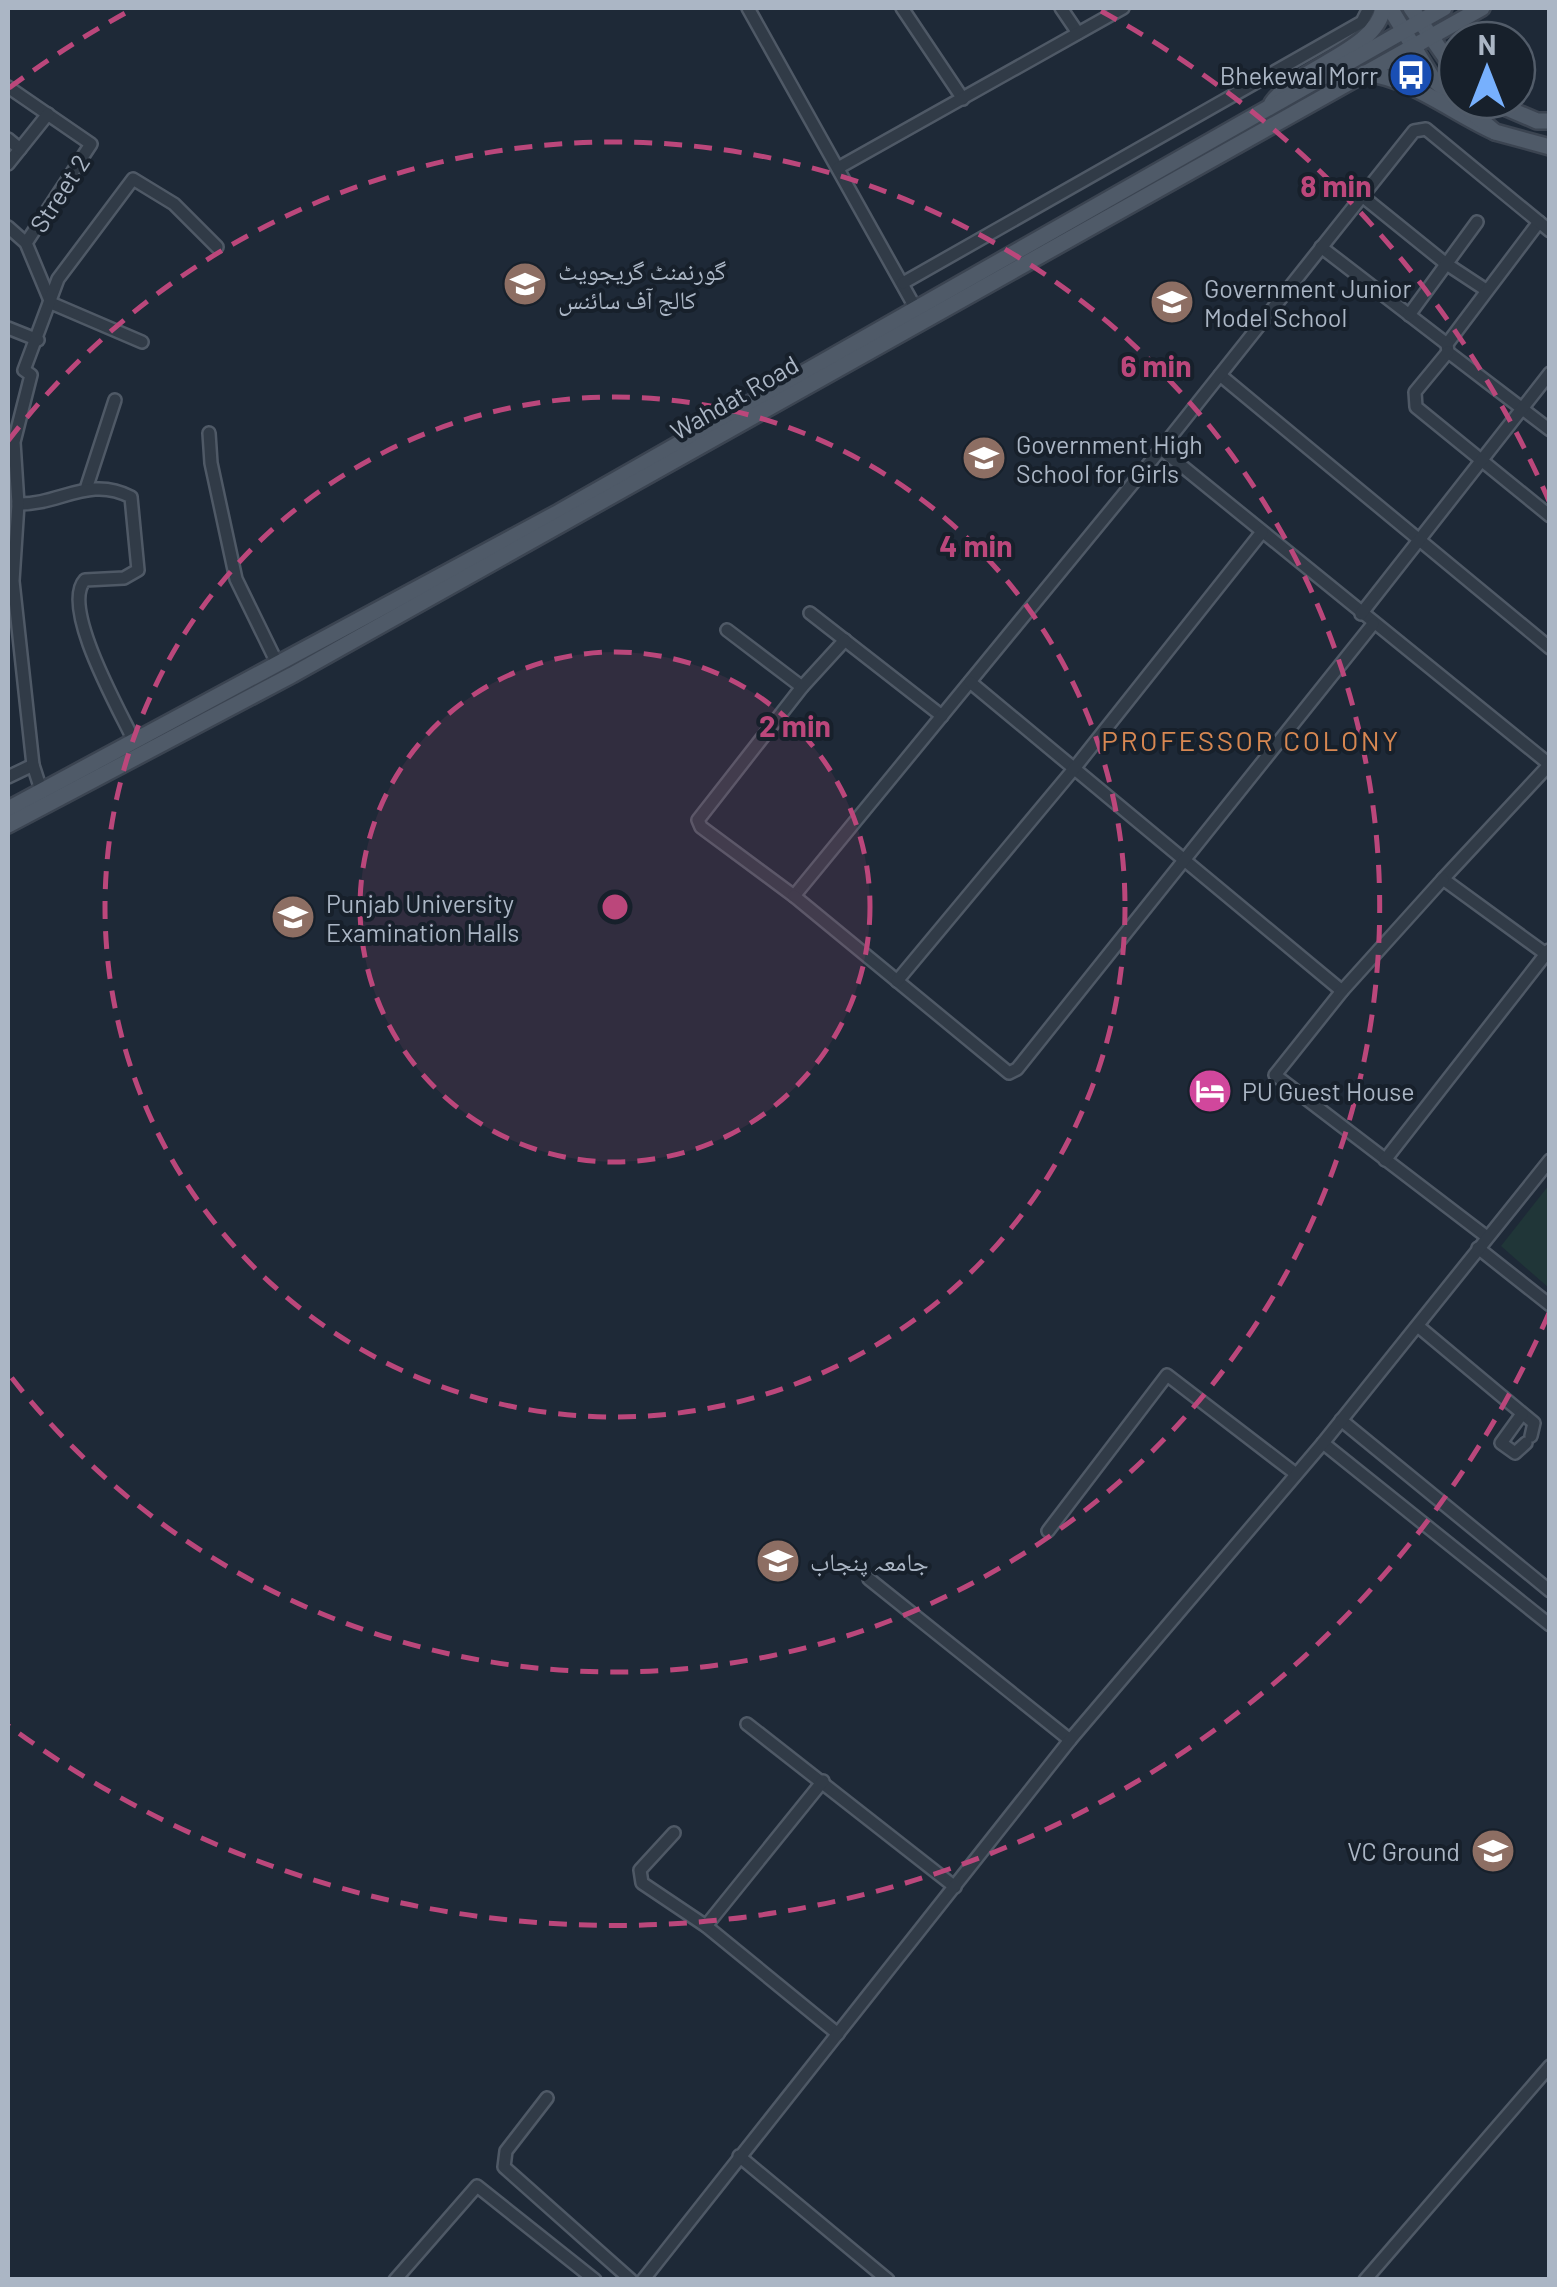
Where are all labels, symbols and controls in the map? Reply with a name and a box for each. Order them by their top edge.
north arrow [1437,20,1537,120]
text: N [1478,27,1496,61]
bus stop icon: Bhekewal Morr [1388,52,1434,98]
place label: Bhekewal Morr [1220,60,1378,90]
street label: Street 2 [23,148,95,238]
text: 8 min [1300,167,1372,203]
place label: گورنمنٹ گریجویٹ کالج آف سائنس [558,255,726,316]
school or university icon: گورنمنٹ گریجویٹ کالج آف سائنس [502,261,548,307]
place label: Government Junior Model School [1204,273,1412,332]
school or university icon: Government Junior Model School [1149,279,1195,325]
text: 6 min [1120,347,1192,383]
street label: Wahdat Road [665,348,803,446]
place label: Government High School for Girls [1016,429,1203,488]
school or university icon: Government High School for Girls [961,435,1007,481]
text: 4 min [939,527,1013,563]
text: 2 min [759,707,831,743]
district label: PROFESSOR COLONY [1101,723,1401,757]
place label: Punjab University Examination Halls [326,888,519,947]
centre of rings [597,889,633,925]
school or university icon: Punjab University Examination Halls [270,894,316,940]
hotel icon: PU Guest House [1187,1068,1233,1114]
place label: PU Guest House [1242,1076,1415,1106]
school or university icon: جامعہ پنجاب [755,1538,801,1584]
place label: جامعہ پنجاب [810,1546,929,1577]
school or university icon: VC Ground [1470,1828,1516,1874]
place label: VC Ground [1347,1836,1460,1866]

